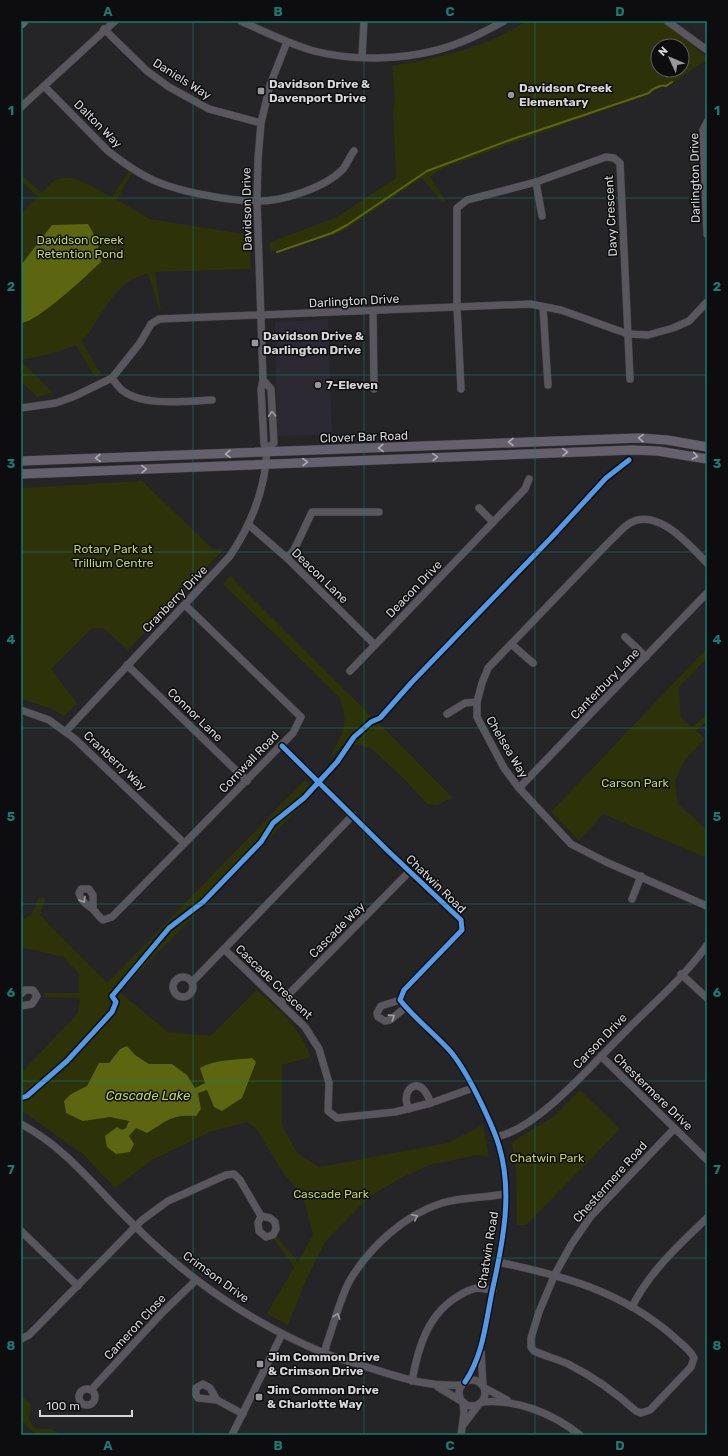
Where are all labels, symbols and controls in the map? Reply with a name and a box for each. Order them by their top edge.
text: A [103,4,113,19]
text: B [273,4,283,19]
text: C [445,4,455,19]
text: D [615,4,625,19]
north arrow [650,38,690,78]
text: N [656,44,671,59]
street label: Daniels Way [150,56,214,103]
place label: Davidson Drive & Davenport Drive [269,77,370,105]
place label: Davidson Creek Elementary [519,81,612,109]
marker: Davidson Drive & Davenport Drive [256,86,266,96]
marker: Davidson Creek Elementary [506,90,516,100]
street label: Dalton Way [71,97,125,151]
text: 1 [8,103,14,118]
text: 1 [714,103,720,118]
street label: Darlington Drive [687,132,703,223]
street label: Davidson Drive [239,167,255,251]
street label: Davy Crescent [602,175,620,257]
park label: Davidson Creek Retention Pond [37,233,124,261]
text: 2 [7,279,15,294]
text: 2 [713,279,721,294]
street label: Darlington Drive [309,292,400,310]
place label: Davidson Drive & Darlington Drive [263,329,364,357]
marker: Davidson Drive & Darlington Drive [250,338,260,348]
place label: 7-Eleven [326,378,378,392]
marker: 7-Eleven [313,380,323,390]
one-way arrow [268,411,276,417]
street label: Clover Bar Road [320,428,408,446]
one-way arrow [638,434,644,442]
one-way arrow [508,438,514,447]
one-way arrow [378,444,384,452]
one-way arrow [562,448,568,457]
one-way arrow [225,449,231,458]
one-way arrow [692,452,698,460]
one-way arrow [432,453,438,462]
one-way arrow [95,454,101,463]
text: 3 [7,456,16,471]
text: 3 [713,456,722,471]
one-way arrow [302,458,308,466]
one-way arrow [141,464,147,473]
park label: Rotary Park at Trillium Centre [73,542,154,570]
street label: Deacon Lane [289,546,351,606]
street label: Deacon Drive [383,557,445,621]
street label: Cranberry Drive [140,562,211,635]
text: 4 [7,632,16,647]
text: 4 [713,632,722,647]
street label: Canterbury Lane [568,645,643,722]
street label: Connor Lane [165,685,226,745]
street label: Chelsea Way [483,714,531,781]
street label: Cranberry Way [81,728,150,794]
street label: Cornwall Road [216,728,282,796]
park label: Carson Park [601,776,669,790]
text: 5 [7,809,15,824]
text: 5 [713,809,721,824]
street label: Chatwin Road [403,852,469,916]
one-way arrow [78,896,85,903]
street label: Cascade Way [306,899,368,961]
street label: Cascade Crescent [233,942,316,1022]
text: 6 [7,985,16,1000]
text: 6 [713,985,722,1000]
street label: Carson Drive [570,1010,630,1072]
one-way arrow [388,1014,395,1022]
street label: Chestermere Drive [611,1051,696,1134]
water label: Cascade Lake [106,1088,190,1103]
street label: Chestermere Road [570,1139,650,1225]
park label: Chatwin Park [510,1151,585,1165]
text: 7 [7,1162,15,1177]
text: 7 [713,1162,721,1177]
park label: Cascade Park [293,1187,370,1201]
street label: Chatwin Road [475,1211,501,1289]
one-way arrow [410,1214,418,1221]
street label: Crimson Drive [180,1248,252,1306]
street label: Cameron Close [101,1291,169,1363]
one-way arrow [332,1313,340,1320]
text: 8 [7,1338,16,1353]
text: 8 [713,1338,722,1353]
place label: Jim Common Drive & Crimson Drive [268,1350,380,1378]
marker: Jim Common Drive & Crimson Drive [255,1359,265,1369]
place label: Jim Common Drive & Charlotte Way [267,1383,379,1411]
scale bar [40,1392,132,1418]
marker: Jim Common Drive & Charlotte Way [254,1392,264,1402]
text: 100 m [46,1399,80,1413]
text: A [103,1438,113,1453]
text: B [273,1438,283,1453]
text: C [445,1438,455,1453]
text: D [615,1438,625,1453]

